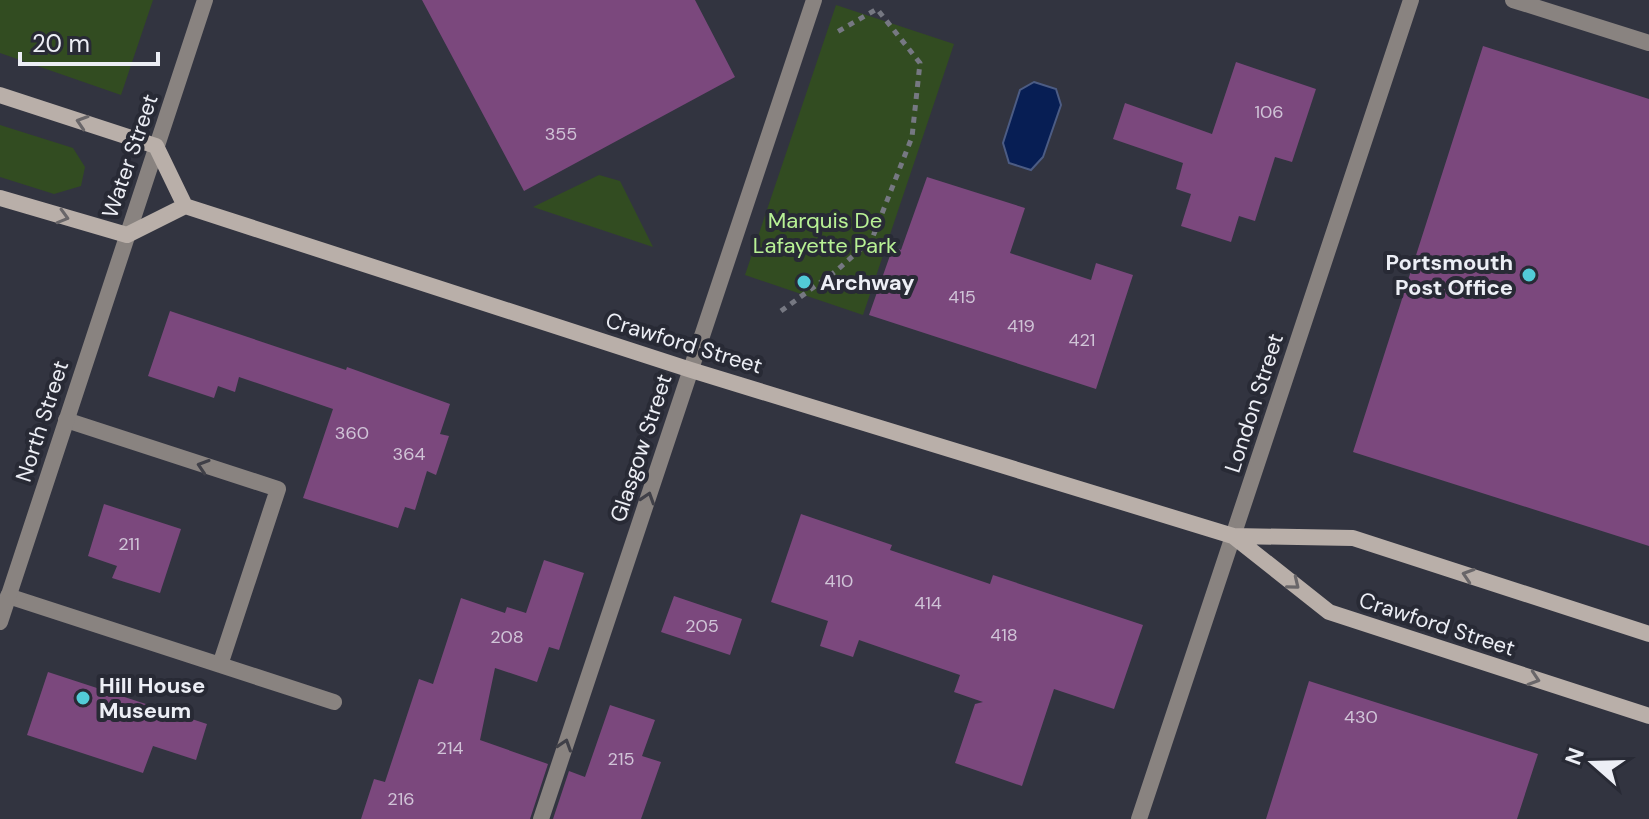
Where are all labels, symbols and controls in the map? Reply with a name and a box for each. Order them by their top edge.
scale bar [20,16,158,66]
text: 20 m [32,28,90,59]
street label: Water Street [95,90,165,222]
house number: 106 [1254,100,1284,124]
one-way arrow [76,115,89,131]
house number: 355 [545,122,577,146]
park label: Marquis De Lafayette Park [753,206,897,260]
one-way arrow [56,208,70,224]
place label: Portsmouth Post Office [1386,248,1513,302]
marker: Portsmouth Post Office [1520,266,1538,284]
place label: Archway [820,268,915,297]
marker: Archway [795,273,813,291]
house number: 415 [948,285,976,309]
street label: Crawford Street [602,305,766,381]
house number: 419 [1007,314,1035,338]
house number: 421 [1069,328,1095,352]
street label: London Street [1218,330,1290,476]
street label: North Street [9,357,75,485]
street label: Glasgow Street [603,370,679,526]
house number: 360 [335,421,369,445]
house number: 364 [393,442,426,466]
one-way arrow [197,459,211,475]
one-way arrow [638,492,654,506]
house number: 211 [118,532,140,556]
house number: 410 [825,569,853,593]
one-way arrow [1462,569,1476,585]
one-way arrow [1285,574,1300,589]
street label: Crawford Street [1355,585,1519,663]
house number: 414 [914,591,942,615]
house number: 205 [685,614,719,638]
house number: 418 [990,623,1018,647]
house number: 208 [490,625,524,649]
one-way arrow [1526,669,1540,685]
place label: Hill House Museum [99,671,205,725]
marker: Hill House Museum [74,689,92,707]
house number: 430 [1344,705,1378,729]
north arrow [1553,723,1633,803]
house number: 214 [437,736,464,760]
one-way arrow [556,739,572,753]
text: N [1558,744,1591,769]
house number: 215 [608,747,634,771]
house number: 216 [387,787,415,811]

